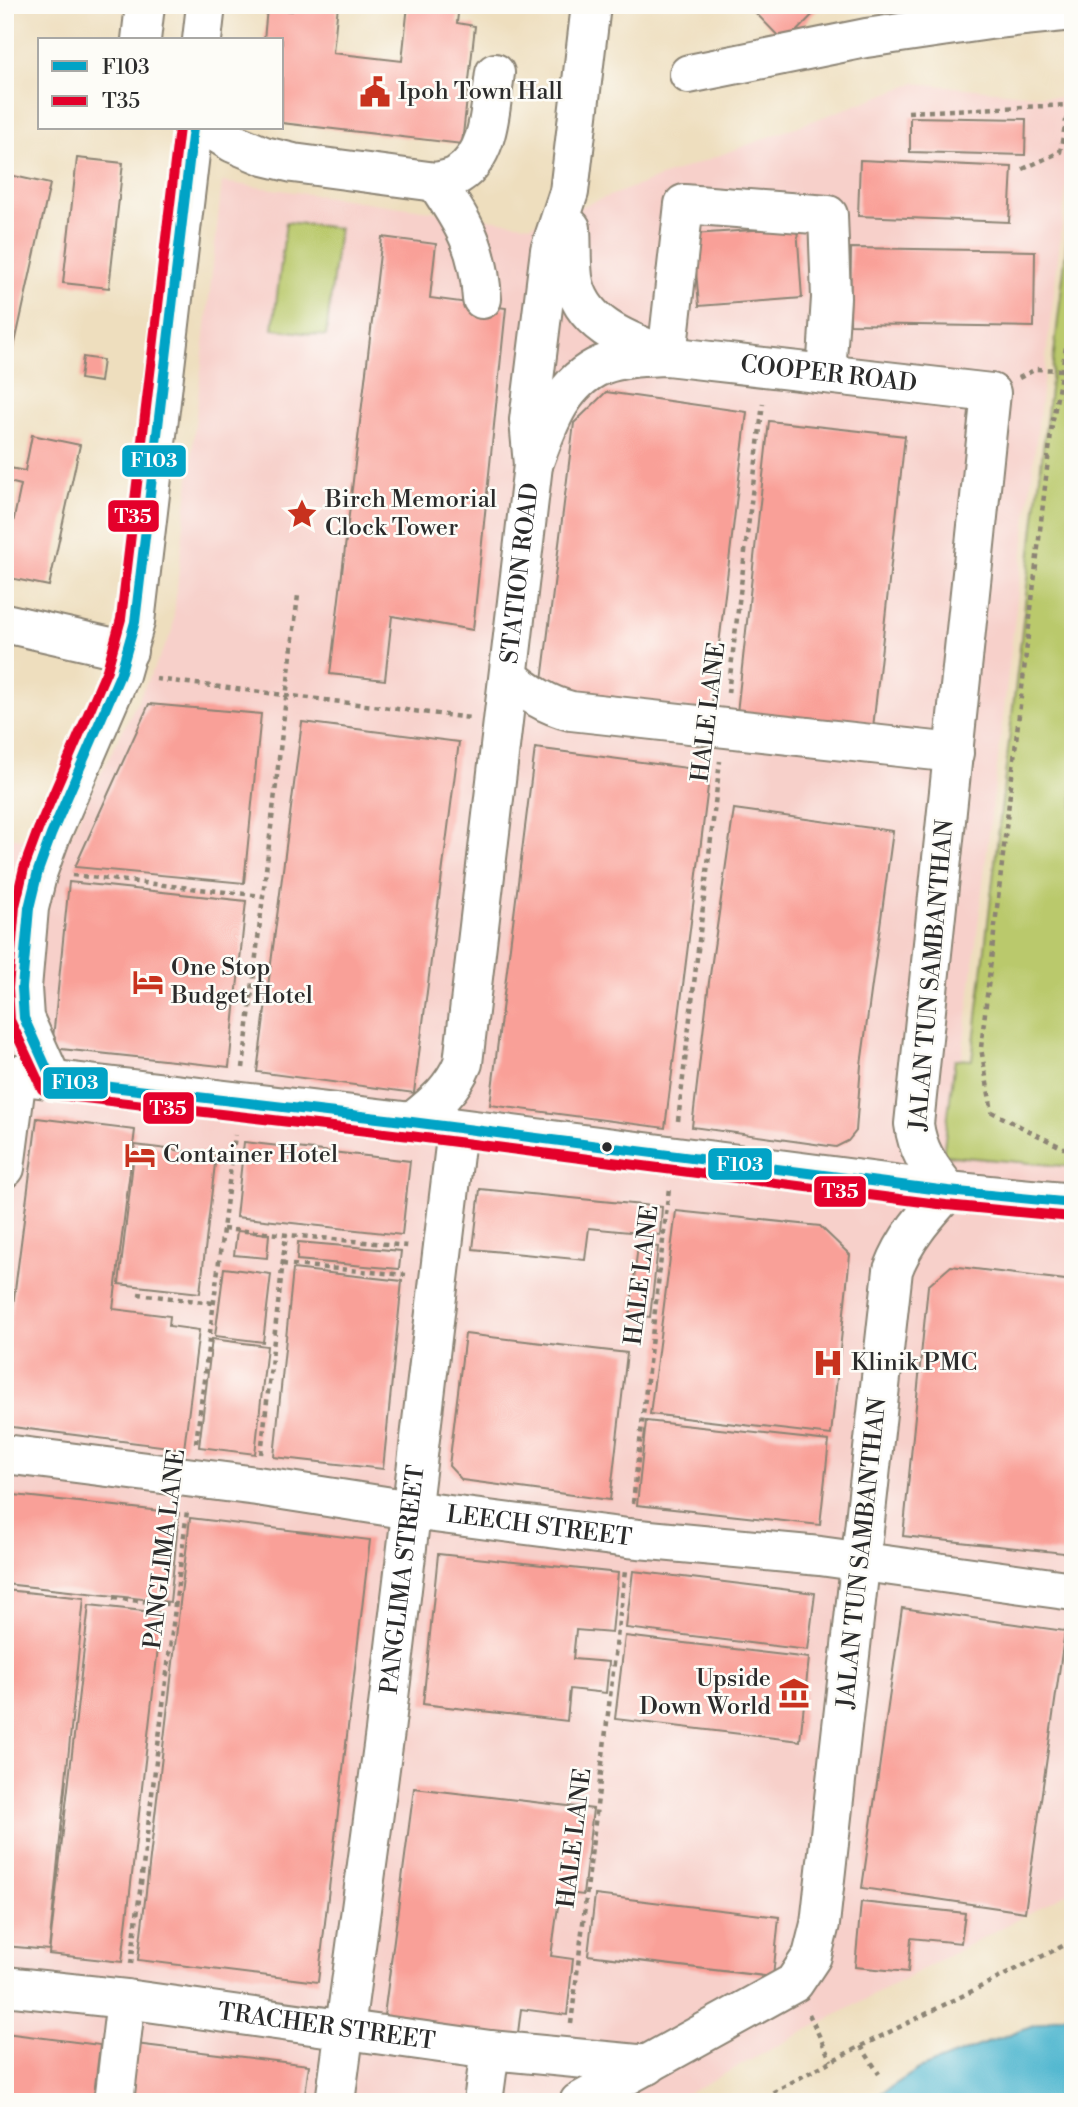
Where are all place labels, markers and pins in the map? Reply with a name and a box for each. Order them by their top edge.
public building icon: Ipoh Town Hall [358,75,392,109]
place label: Ipoh Town Hall [398,77,563,107]
place label: Birch Memorial Clock Tower [324,485,497,543]
place icon: Birch Memorial Clock Tower [285,497,319,531]
place label: One Stop Budget Hotel [170,953,313,1011]
hotel icon: One Stop Budget Hotel [131,965,165,999]
hotel icon: Container Hotel [123,1138,157,1172]
place label: Container Hotel [163,1140,338,1170]
unlabelled marker [600,1140,614,1154]
hospital icon: Klinik PMC [811,1346,845,1380]
place label: Klinik PMC [851,1348,977,1378]
place label: Upside Down World [639,1664,771,1722]
museum icon: Upside Down World [777,1676,811,1710]

